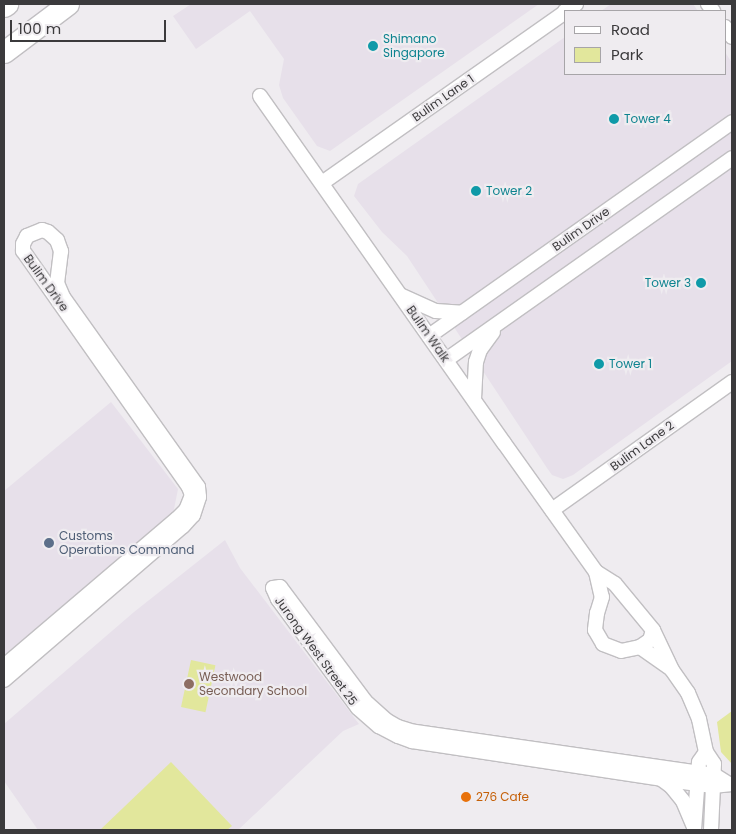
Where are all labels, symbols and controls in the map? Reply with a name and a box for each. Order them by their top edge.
scale bar [12,10,169,42]
legend [564,10,726,75]
text: 100 m [18,18,61,39]
text: Road [611,19,650,40]
place label: Shimano Singapore [383,32,445,60]
marker: Shimano Singapore [367,40,379,52]
text: Park [611,44,643,65]
street label: Bulim Lane 1 [409,71,477,125]
place label: Tower 4 [624,112,671,126]
marker: Tower 4 [608,113,620,125]
place label: Tower 2 [486,184,532,198]
marker: Tower 2 [470,185,482,197]
street label: Bulim Drive [550,204,612,254]
street label: Bulim Drive [21,252,71,314]
place label: Tower 3 [645,276,691,290]
marker: Tower 3 [695,277,707,289]
street label: Bulim Walk [403,303,453,365]
place label: Tower 1 [609,357,652,371]
marker: Tower 1 [593,358,605,370]
street label: Bulim Lane 2 [607,418,677,474]
place label: Customs Operations Command [59,529,194,557]
marker: Customs Operations Command [43,537,55,549]
street label: Jurong West Street 25 [272,594,360,708]
place label: Westwood Secondary School [199,670,307,698]
marker: Westwood Secondary School [183,678,195,690]
place label: 276 Cafe [476,790,529,804]
marker: 276 Cafe [460,791,472,803]

